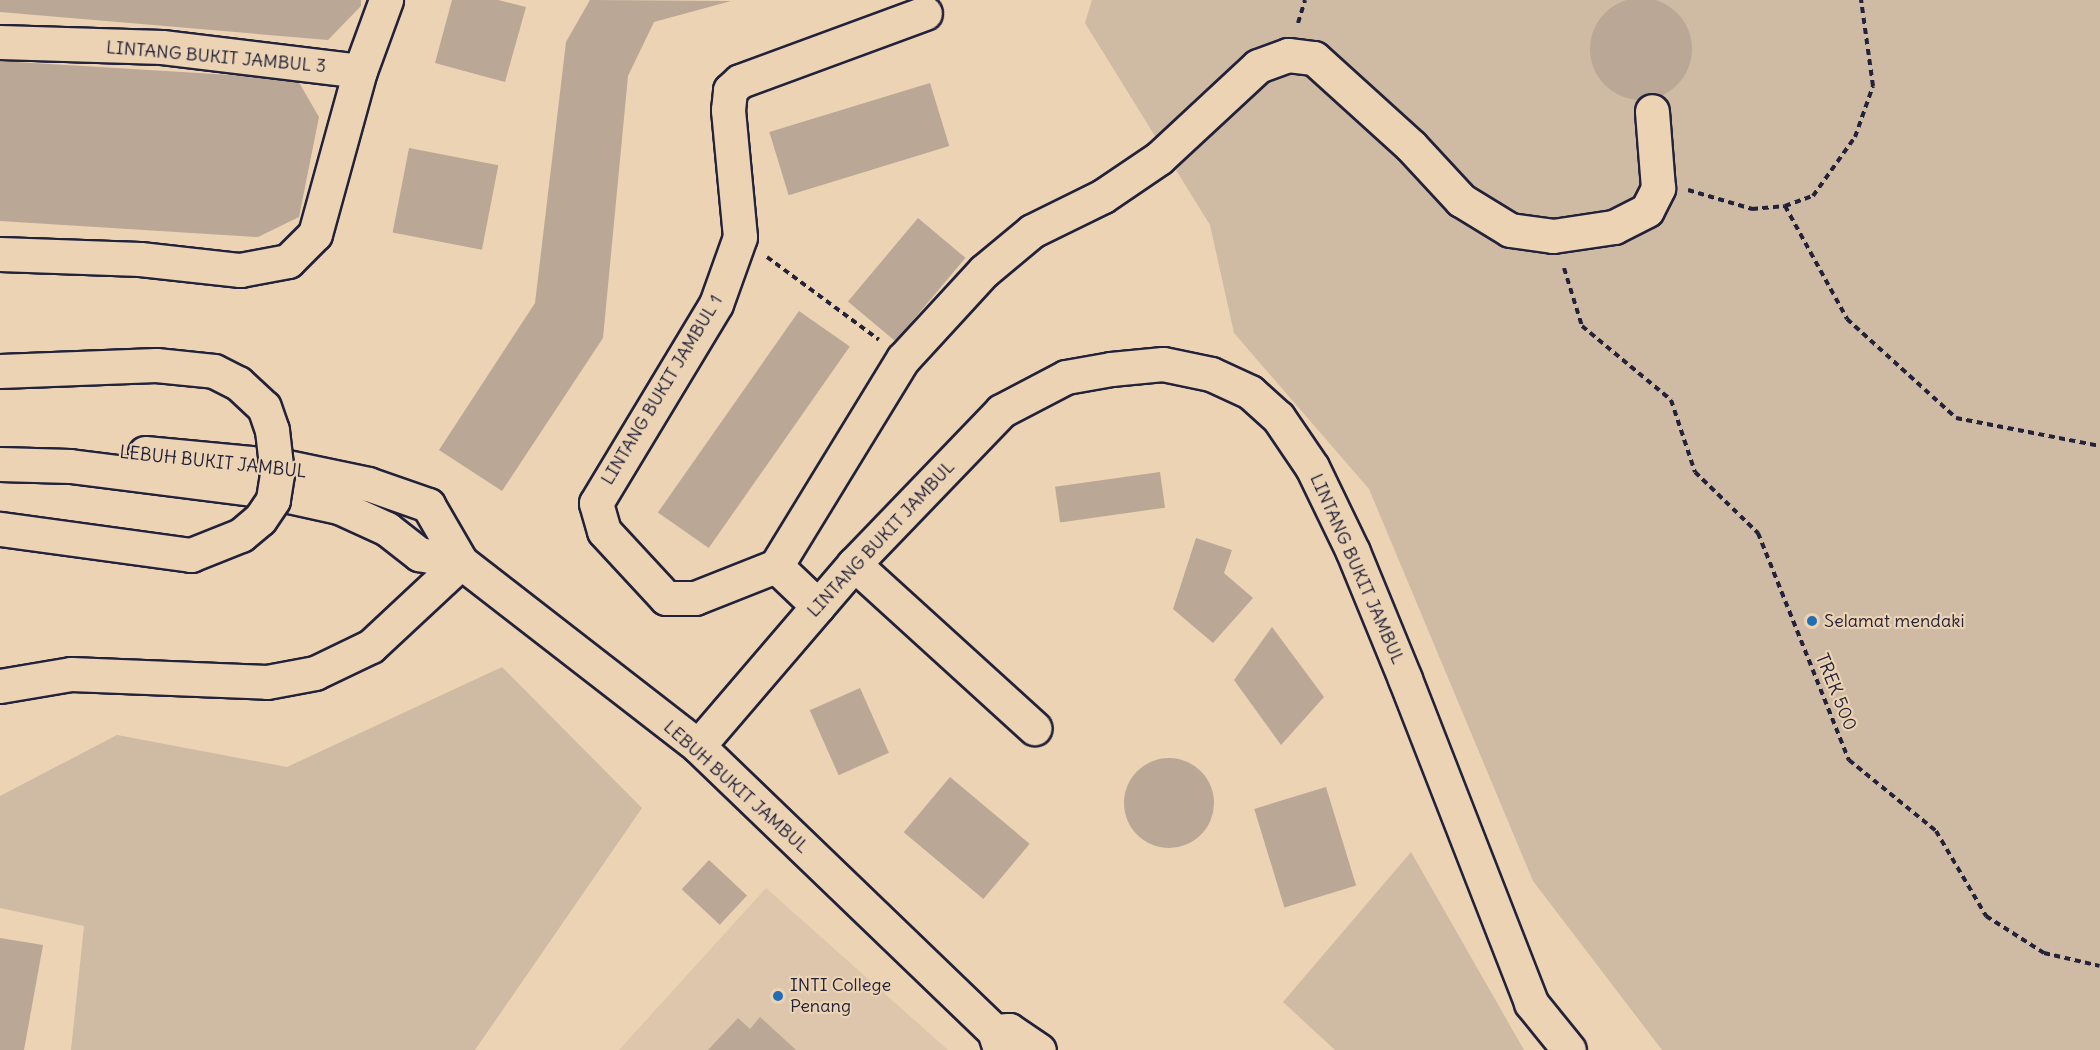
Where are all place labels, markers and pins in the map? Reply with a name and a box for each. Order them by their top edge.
place label: Selamat mendaki [1824,610,1964,632]
marker: Selamat mendaki [1805,614,1819,628]
place label: INTI College Penang [790,975,891,1018]
marker: INTI College Penang [771,989,785,1003]

